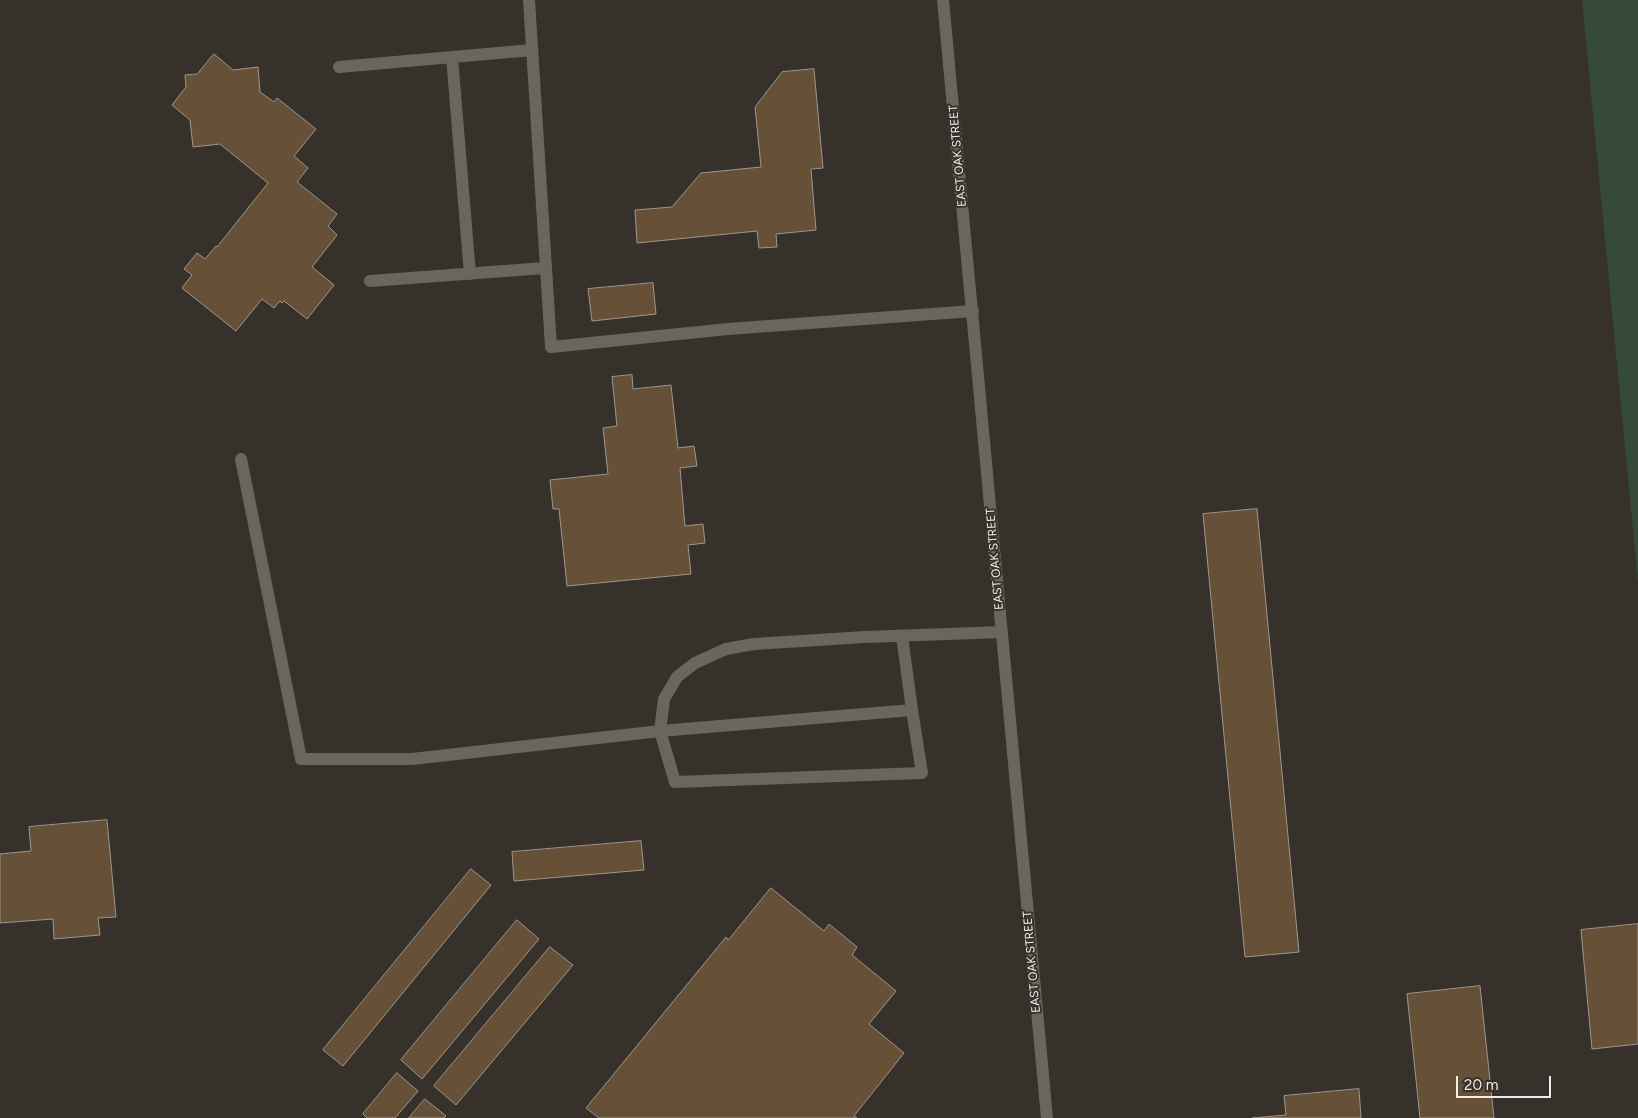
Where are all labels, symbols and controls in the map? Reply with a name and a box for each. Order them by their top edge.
street label: EAST OAK STREET [946,104,970,208]
street label: EAST OAK STREET [983,507,1007,611]
street label: EAST OAK STREET [1020,910,1044,1014]
scale bar [1458,1066,1553,1098]
text: 20 m [1464,1076,1498,1094]

